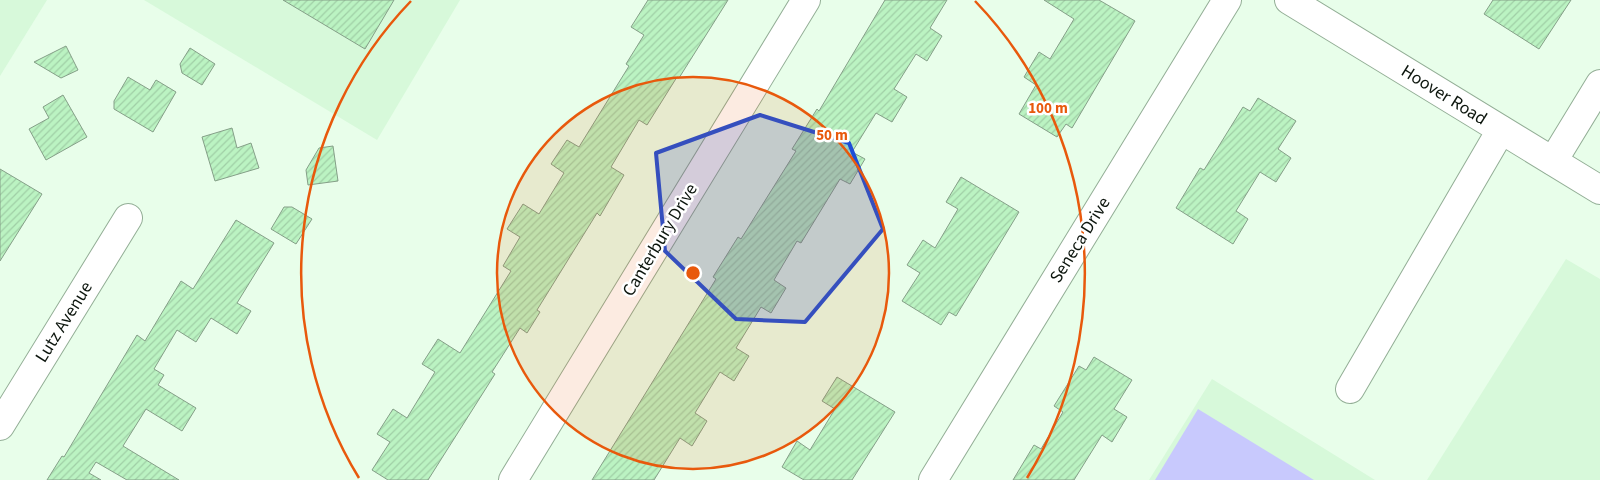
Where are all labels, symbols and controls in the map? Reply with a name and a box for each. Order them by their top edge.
street label: Hoover Road [1396,59,1492,131]
text: 100 m [1028,98,1068,119]
text: 50 m [816,125,848,146]
street label: Canterbury Drive [616,179,704,301]
street label: Seneca Drive [1044,192,1116,288]
centre of rings [684,264,702,282]
street label: Lutz Avenue [29,277,99,367]

